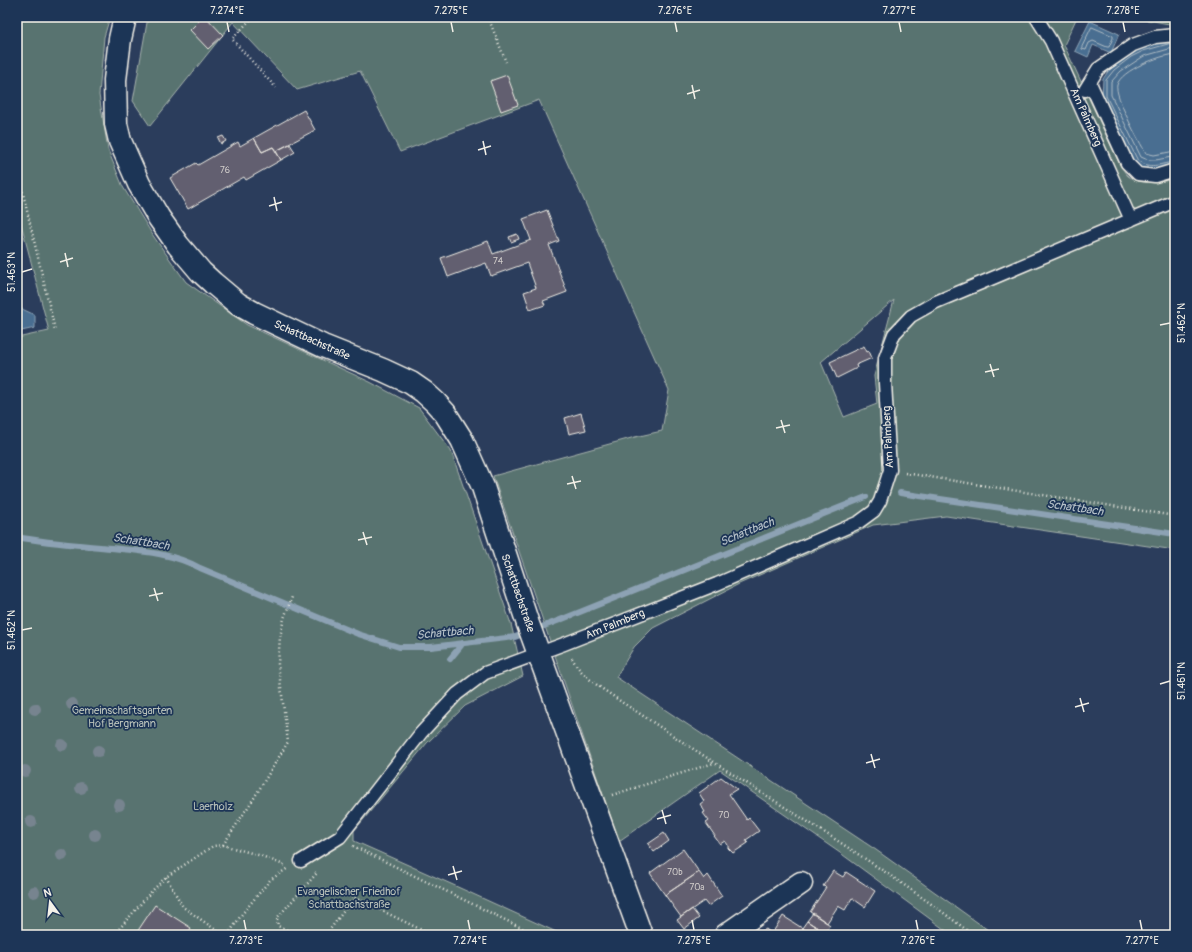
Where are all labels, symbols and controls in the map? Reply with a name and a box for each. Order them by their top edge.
text: 7.274°E [210,5,244,17]
text: 7.275°E [434,5,468,17]
text: 7.276°E [658,5,692,17]
text: 7.277°E [882,5,916,17]
text: 7.278°E [1107,5,1139,17]
street label: Am Palmberg [1067,86,1105,149]
house number: 76 [220,165,230,176]
text: 51.463°N [6,252,18,292]
house number: 74 [493,256,504,267]
text: 51.462°N [1176,303,1188,343]
street label: Schattbachstraße [272,317,353,363]
street label: Am Palmberg [880,405,896,469]
water label: Schattbach [1046,497,1106,520]
water label: Schattbach [718,514,777,550]
water label: Schattbach [112,530,172,554]
street label: Schattbachstraße [499,552,538,634]
street label: Am Palmberg [584,606,647,642]
text: 51.462°N [6,610,18,650]
water label: Schattbach [416,623,475,643]
text: 51.461°N [1176,662,1188,700]
park label: Gemeinschaftsgarten Hof Bergmann [72,704,172,730]
park label: Laerholz [193,800,233,813]
house number: 70 [719,810,729,821]
house number: 70b [667,867,683,878]
north arrow [30,882,70,922]
house number: 70a [689,882,705,893]
text: N [42,885,53,900]
park label: Evangelischer Friedhof Schattbachstraße [297,885,401,911]
text: 7.273°E [229,935,263,947]
text: 7.274°E [453,935,487,947]
text: 7.275°E [677,935,711,947]
text: 7.276°E [901,935,935,947]
text: 7.277°E [1125,935,1159,947]

